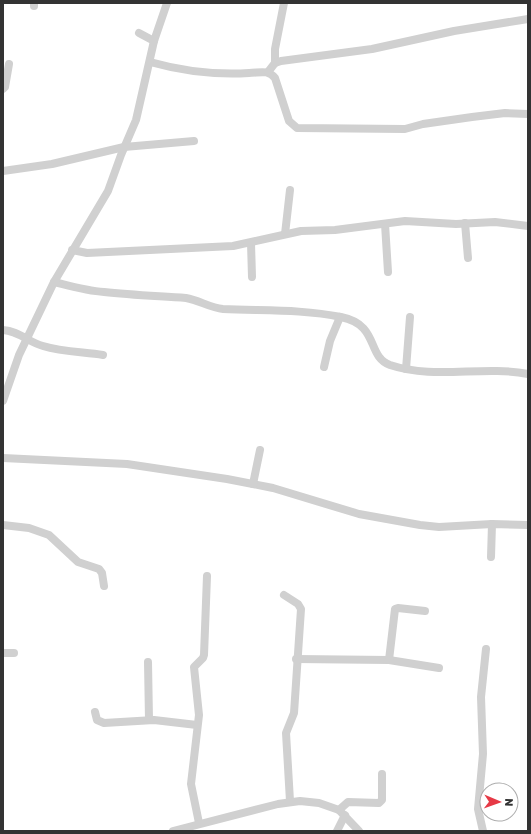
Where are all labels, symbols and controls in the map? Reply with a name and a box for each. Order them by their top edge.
north arrow [479,782,519,822]
text: N [502,798,515,807]

